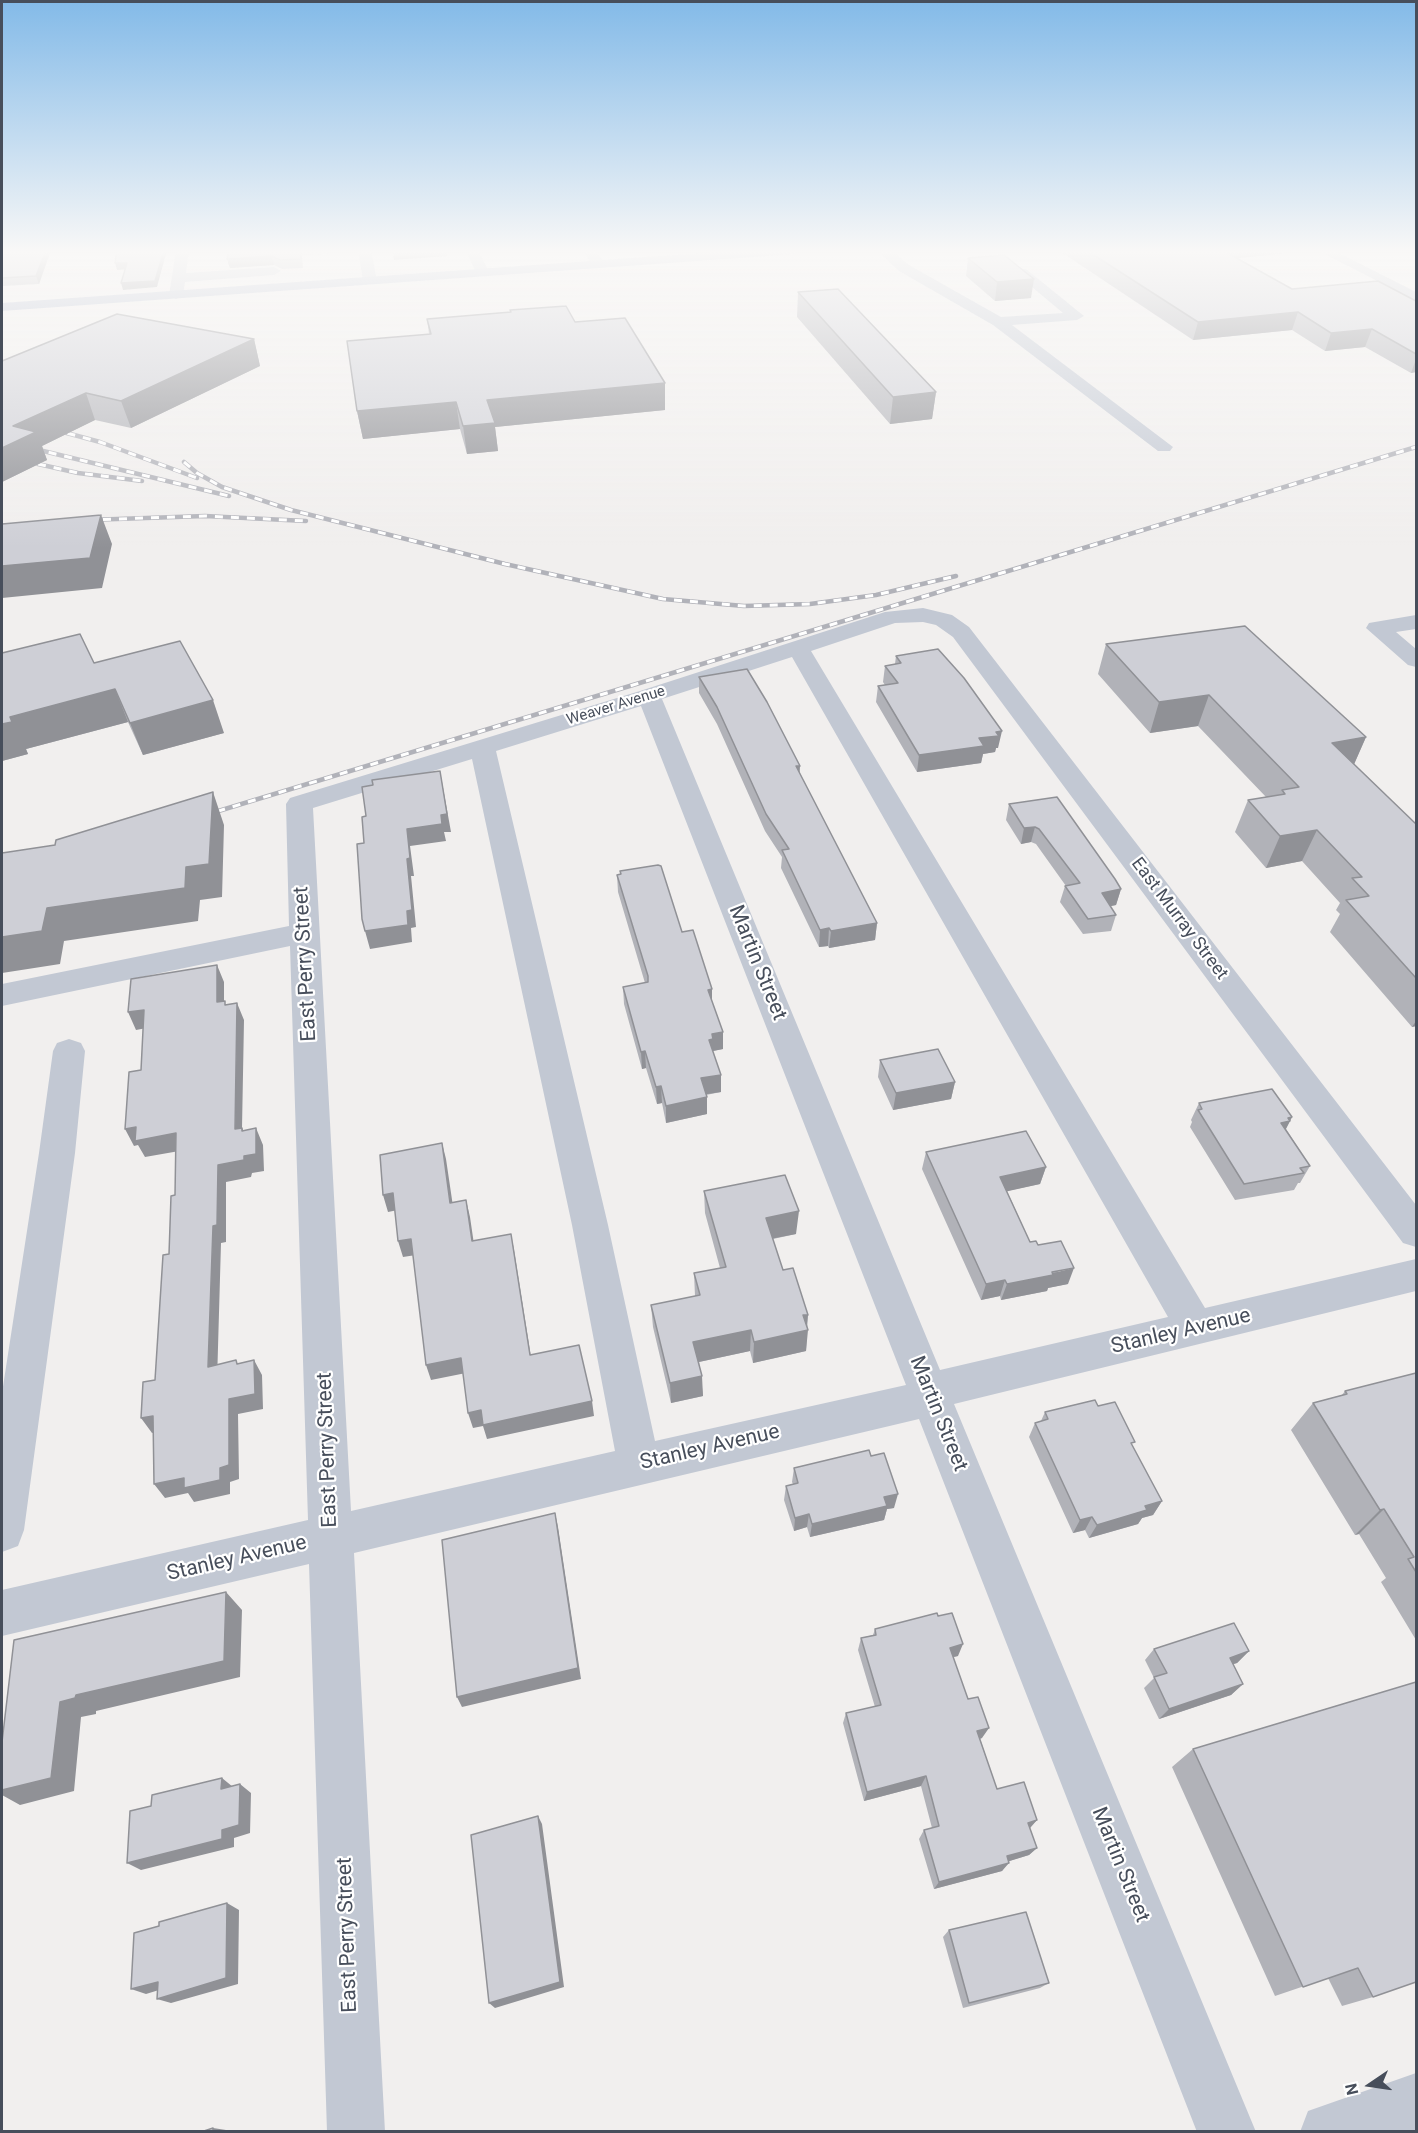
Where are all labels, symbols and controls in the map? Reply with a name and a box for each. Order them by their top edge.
street label: Weaver Avenue [565,682,667,730]
street label: East Murray Street [1126,854,1232,984]
street label: East Perry Street [289,886,323,1042]
street label: Martin Street [723,902,791,1024]
street label: Stanley Avenue [1109,1304,1253,1360]
street label: Martin Street [904,1353,972,1475]
street label: East Perry Street [313,1372,343,1528]
street label: Stanley Avenue [638,1420,782,1476]
street label: Stanley Avenue [165,1531,309,1587]
street label: Martin Street [1086,1804,1154,1926]
street label: East Perry Street [333,1857,363,2013]
north arrow [1340,2055,1400,2115]
text: N [1341,2082,1363,2097]

